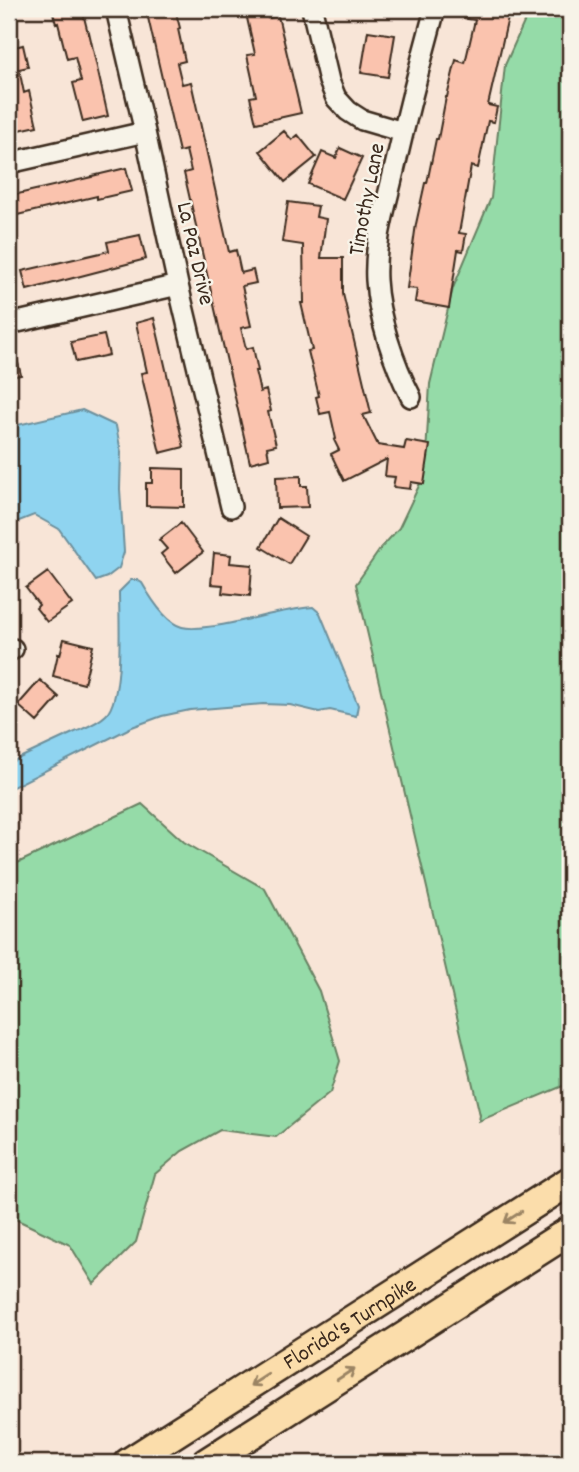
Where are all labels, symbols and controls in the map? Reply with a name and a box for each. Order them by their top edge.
street label: Timothy Lane [341,141,396,259]
street label: La Paz Drive [166,199,221,309]
one-way arrow [503,1211,523,1225]
street label: Florida's Turnpike [278,1270,424,1380]
one-way arrow [336,1366,356,1380]
one-way arrow [250,1372,269,1387]

